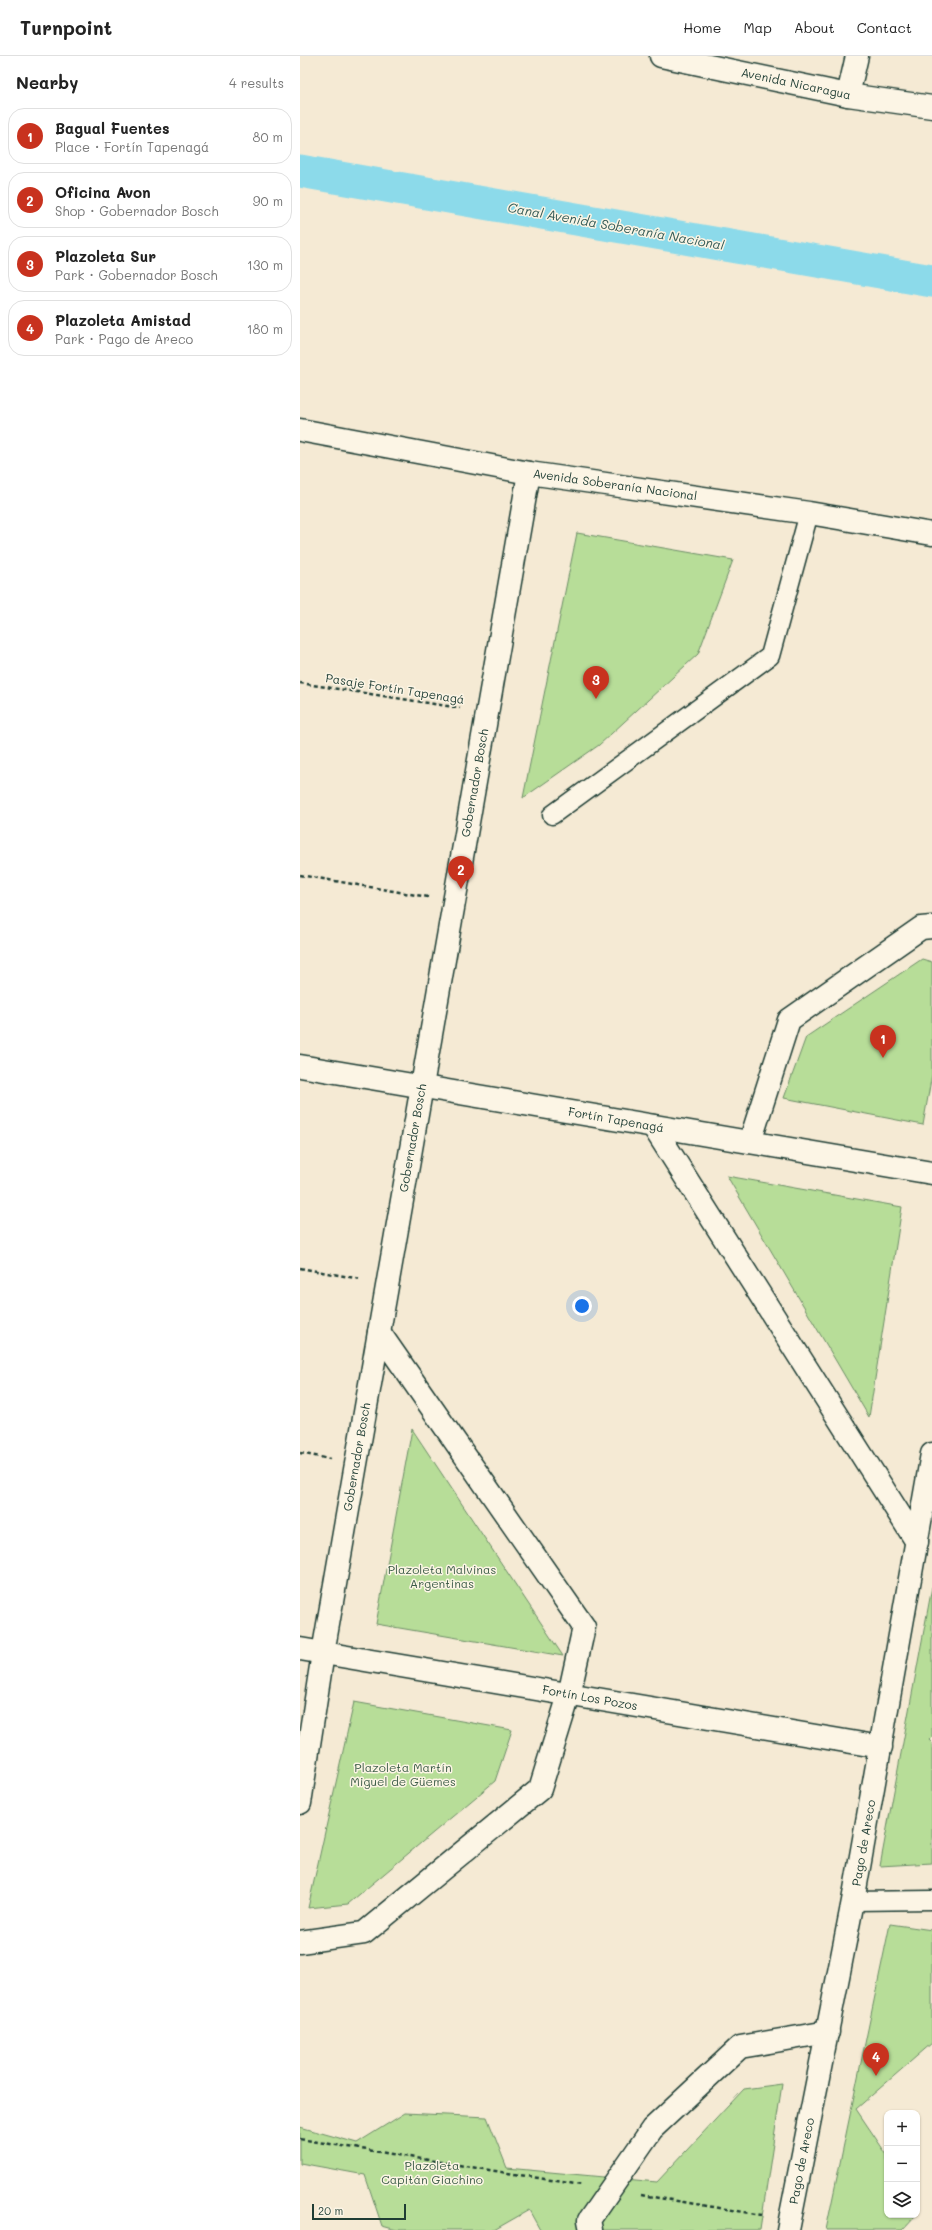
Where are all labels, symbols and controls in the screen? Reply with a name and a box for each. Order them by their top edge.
text: Turnpoint [20,15,112,40]
text: Home [683,18,721,37]
text: Map [743,18,772,37]
text: About [794,18,835,37]
text: Contact [857,18,912,37]
street label: Avenida Nicaragua [740,64,852,102]
text: Nearby [16,71,78,93]
text: 4 results [229,74,284,91]
text: Bagual Fuentes [55,118,169,138]
text: 1 [27,128,33,145]
text: 80 m [253,128,283,145]
text: Place · Fortín Tapenagá [55,138,209,155]
text: Oficina Avon [55,182,151,202]
text: 2 [26,192,34,209]
text: 90 m [253,192,283,209]
water label: Canal Avenida Soberanía Nacional [507,198,726,253]
text: Shop · Gobernador Bosch [55,202,219,219]
text: Plazoleta Sur [55,246,156,266]
text: 3 [26,256,34,273]
text: 130 m [247,256,283,273]
text: Park · Gobernador Bosch [55,266,218,283]
text: Plazoleta Amistad [55,310,191,330]
text: 4 [26,320,34,337]
text: 180 m [247,320,283,337]
text: Park · Pago de Areco [55,330,193,347]
street label: Avenida Soberanía Nacional [532,465,698,503]
pin: 3 [583,666,609,699]
street label: Pasaje Fortín Tapenagá [325,669,466,707]
street label: Gobernador Bosch [457,727,491,838]
pin: 2 [448,856,474,889]
pin: 1 [870,1025,896,1058]
street label: Gobernador Bosch [395,1082,429,1193]
street label: Fortín Tapenagá [567,1103,665,1135]
your location [572,1296,592,1316]
street label: Gobernador Bosch [339,1401,373,1512]
park label: Plazoleta Malvinas Argentinas [388,1561,496,1591]
street label: Fortín Los Pozos [541,1681,639,1713]
park label: Plazoleta Martín Miguel de Güemes [350,1759,456,1789]
street label: Pago de Areco [848,1798,878,1887]
pin: 4 [863,2043,889,2076]
map controls [884,2110,920,2218]
button: + [884,2110,920,2146]
street label: Pago de Areco [785,2116,817,2205]
button: − [884,2146,920,2182]
park label: Plazoleta Capitán Giachino [381,2157,483,2187]
button: layers [884,2182,920,2218]
scale bar [312,2202,406,2221]
text: 20 m [318,2203,343,2218]

